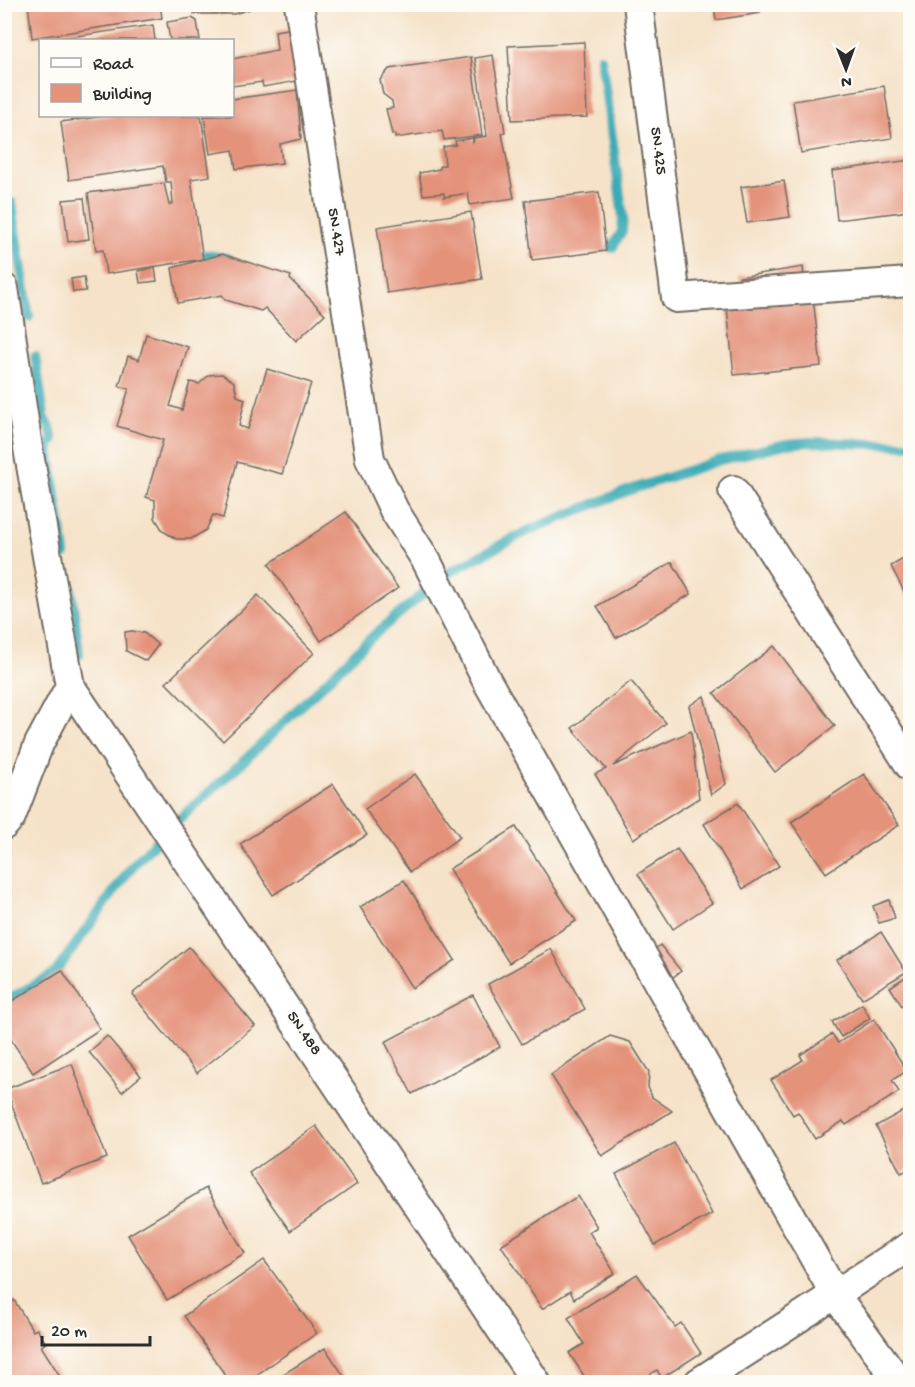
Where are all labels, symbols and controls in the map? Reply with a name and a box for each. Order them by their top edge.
legend [39,39,234,117]
north arrow [816,39,876,99]
text: Road [93,55,134,76]
text: N [840,71,852,90]
text: Building [92,85,152,106]
street label: 5N.425 [645,126,669,176]
street label: 5N.427 [322,207,348,258]
street label: 5N.488 [281,1008,325,1060]
scale bar [42,1309,150,1347]
text: 20 m [51,1322,87,1343]

